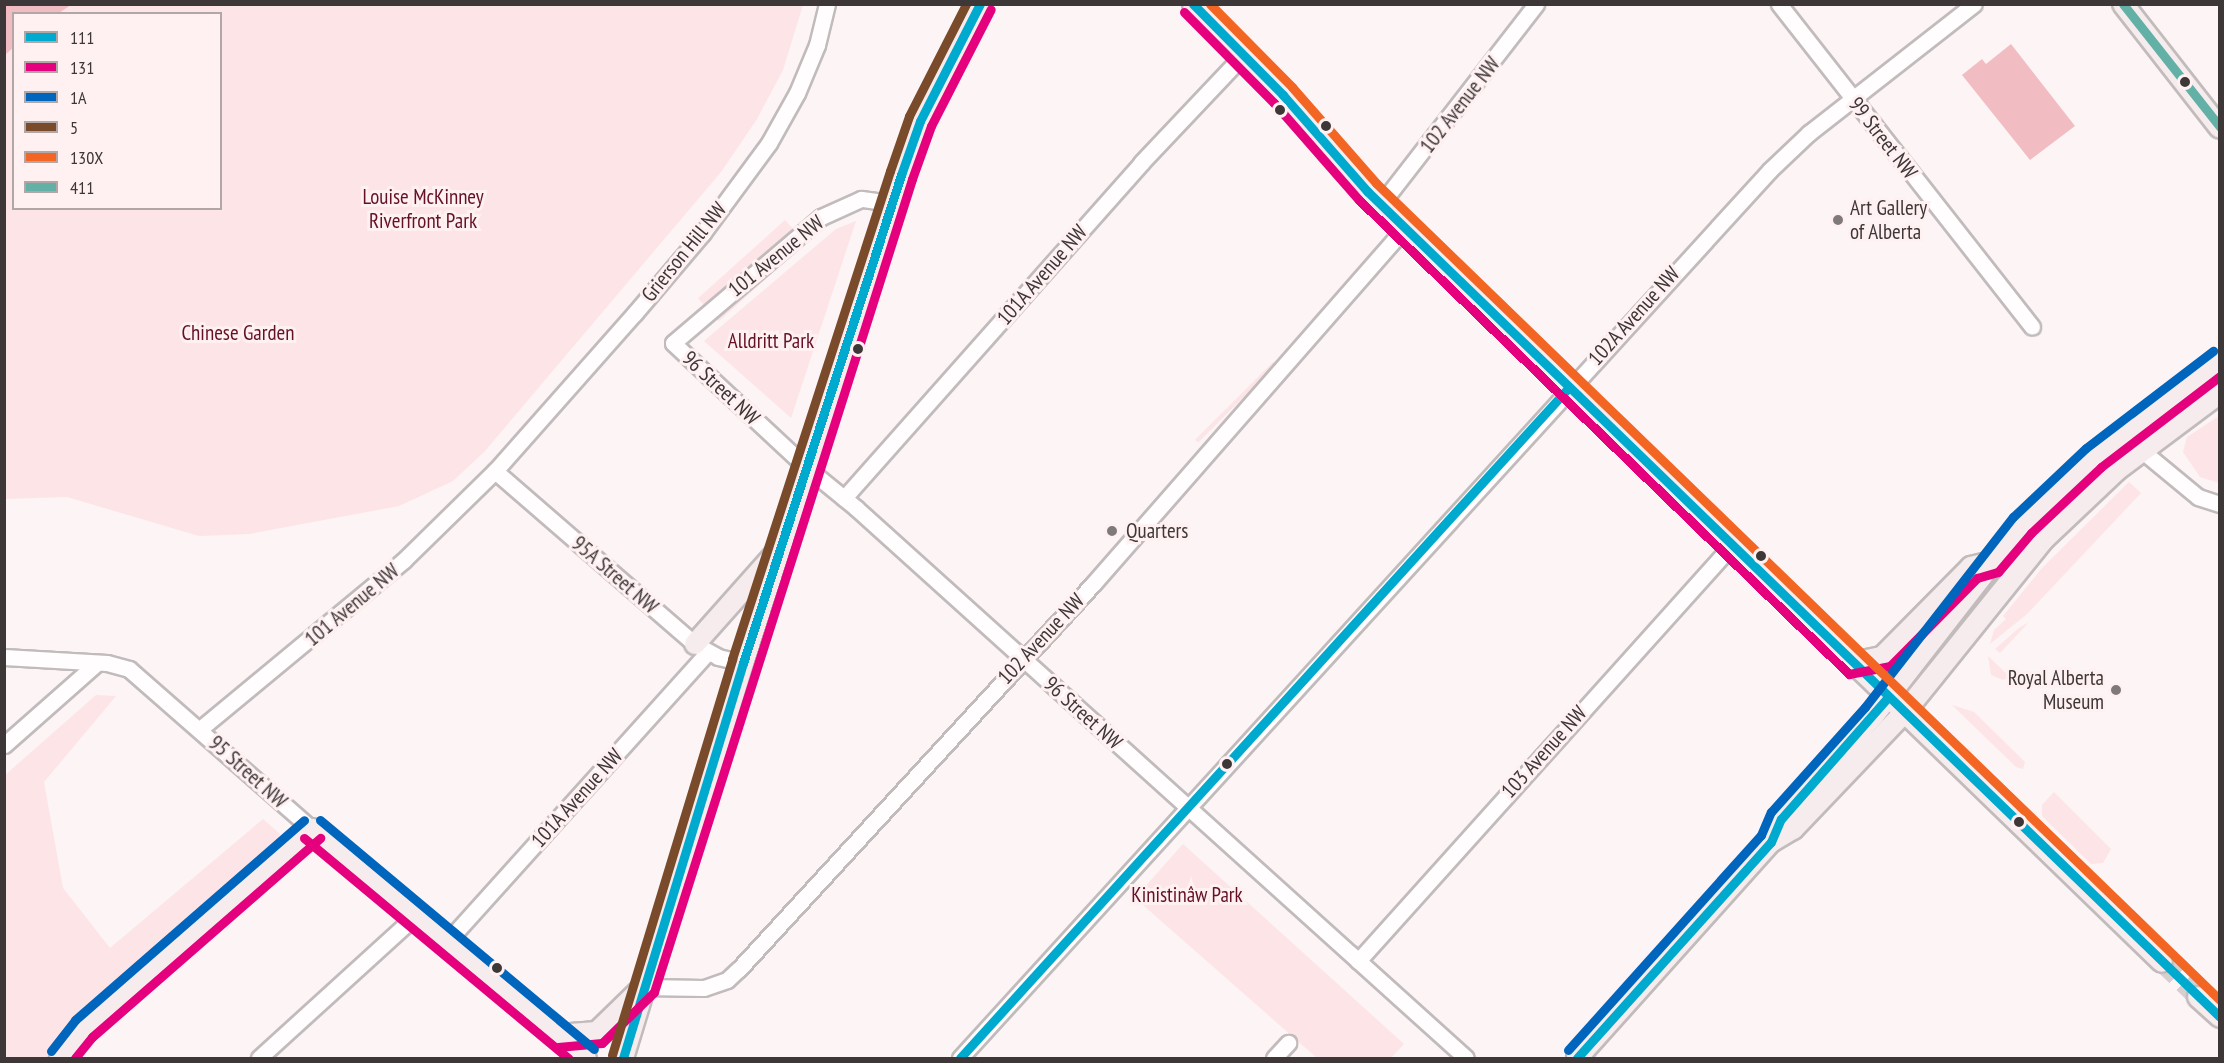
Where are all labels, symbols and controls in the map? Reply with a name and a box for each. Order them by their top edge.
legend [12,12,222,210]
text: 111 [70,26,94,49]
street label: 102 Avenue NW [1414,52,1506,158]
text: 131 [70,56,94,79]
unlabelled marker [2179,76,2191,88]
text: 1A [70,86,87,109]
street label: 99 Street NW [1843,92,1923,184]
unlabelled marker [1274,104,1286,116]
text: 5 [70,116,78,139]
unlabelled marker [1320,120,1332,132]
text: 130X [70,146,103,169]
text: 411 [70,176,94,199]
park label: Louise McKinney Riverfront Park [362,184,484,234]
place label: Art Gallery of Alberta [1850,195,1927,245]
street label: Grierson Hill NW [636,197,732,307]
street label: 101 Avenue NW [723,210,829,302]
marker: Art Gallery of Alberta [1831,213,1845,227]
street label: 101A Avenue NW [991,219,1093,331]
street label: 102A Avenue NW [1583,261,1685,371]
park label: Chinese Garden [181,320,295,346]
park label: Alldritt Park [728,328,814,354]
unlabelled marker [852,343,864,355]
street label: 96 Street NW [677,346,765,430]
place label: Quarters [1126,518,1188,544]
marker: Quarters [1103,522,1121,540]
street label: 95A Street NW [567,531,663,619]
unlabelled marker [1755,550,1767,562]
street label: 101 Avenue NW [300,558,404,652]
street label: 102 Avenue NW [992,588,1090,690]
place label: Royal Alberta Museum [2007,665,2104,715]
street label: 96 Street NW [1039,671,1127,755]
marker: Royal Alberta Museum [2109,683,2123,697]
street label: 103 Avenue NW [1496,701,1592,803]
street label: 95 Street NW [204,730,292,814]
street label: 101A Avenue NW [526,743,628,853]
unlabelled marker [1221,758,1233,770]
unlabelled marker [2013,816,2025,828]
park label: Kinistinâw Park [1131,882,1243,908]
unlabelled marker [491,962,503,974]

